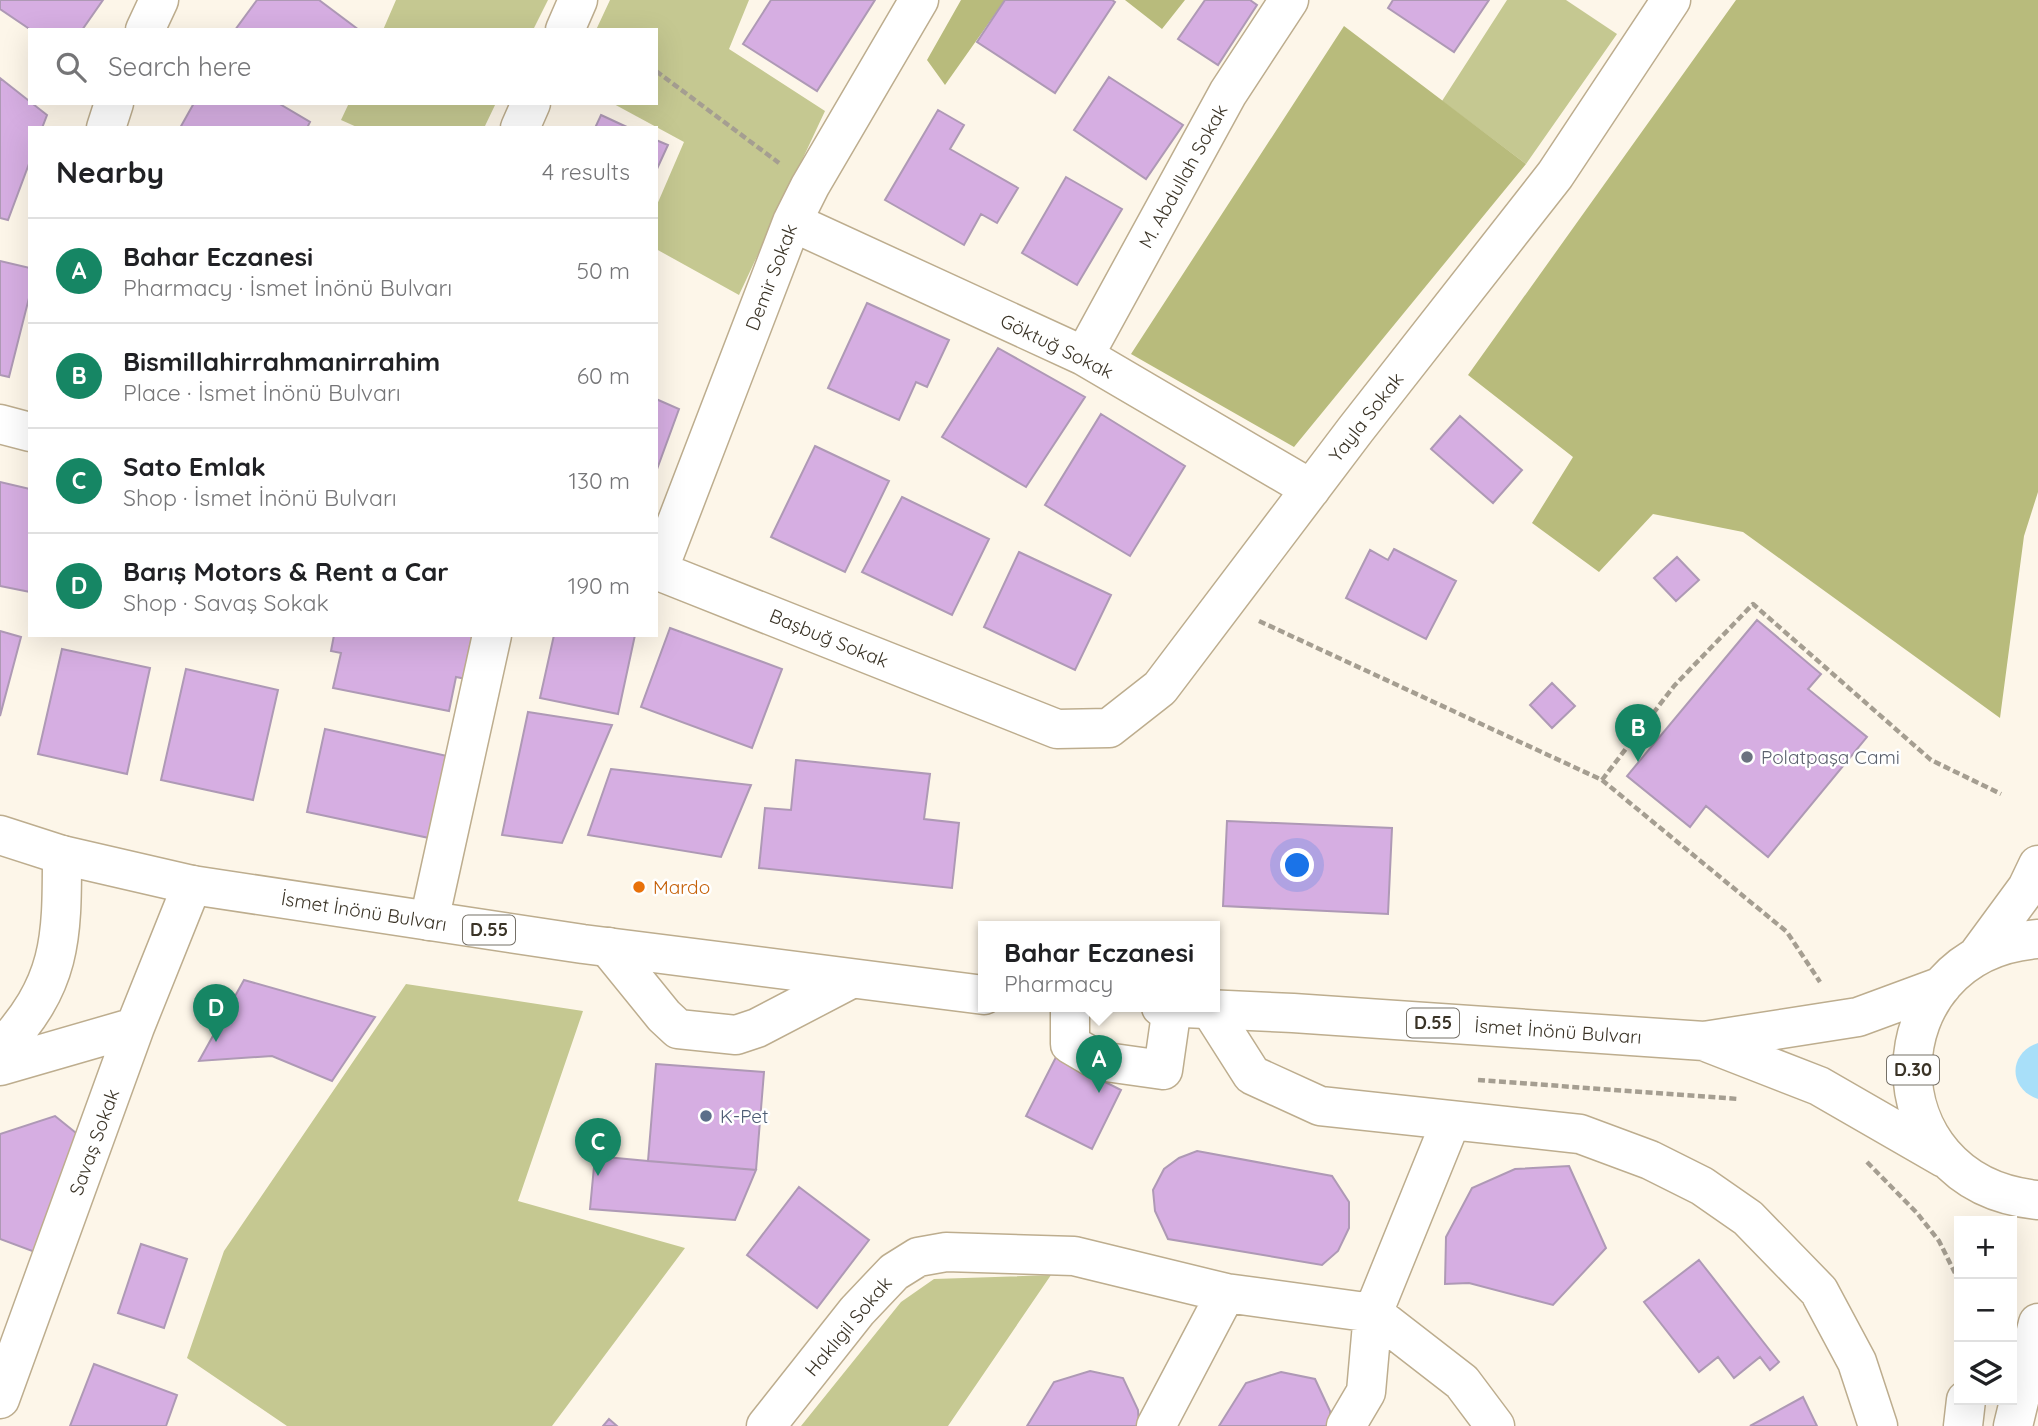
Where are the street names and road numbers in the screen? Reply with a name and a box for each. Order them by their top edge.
street label: M. Abdullah Sokak [1133,100,1233,252]
street label: Demir Sokak [740,220,802,334]
street label: Göktuğ Sokak [996,308,1118,384]
street label: Yayla Sokak [1324,367,1408,467]
street label: Başbuğ Sokak [766,603,892,673]
street label: İsmet İnönü Bulvarı [279,886,449,936]
road number: D.55 [463,916,515,945]
road number: D.55 [1407,1008,1459,1038]
street label: İsmet İnönü Bulvarı [1474,1013,1642,1049]
road number: D.30 [1887,1056,1939,1084]
street label: Savaş Sokak [64,1086,124,1198]
street label: Haklıgil Sokak [799,1271,897,1381]

